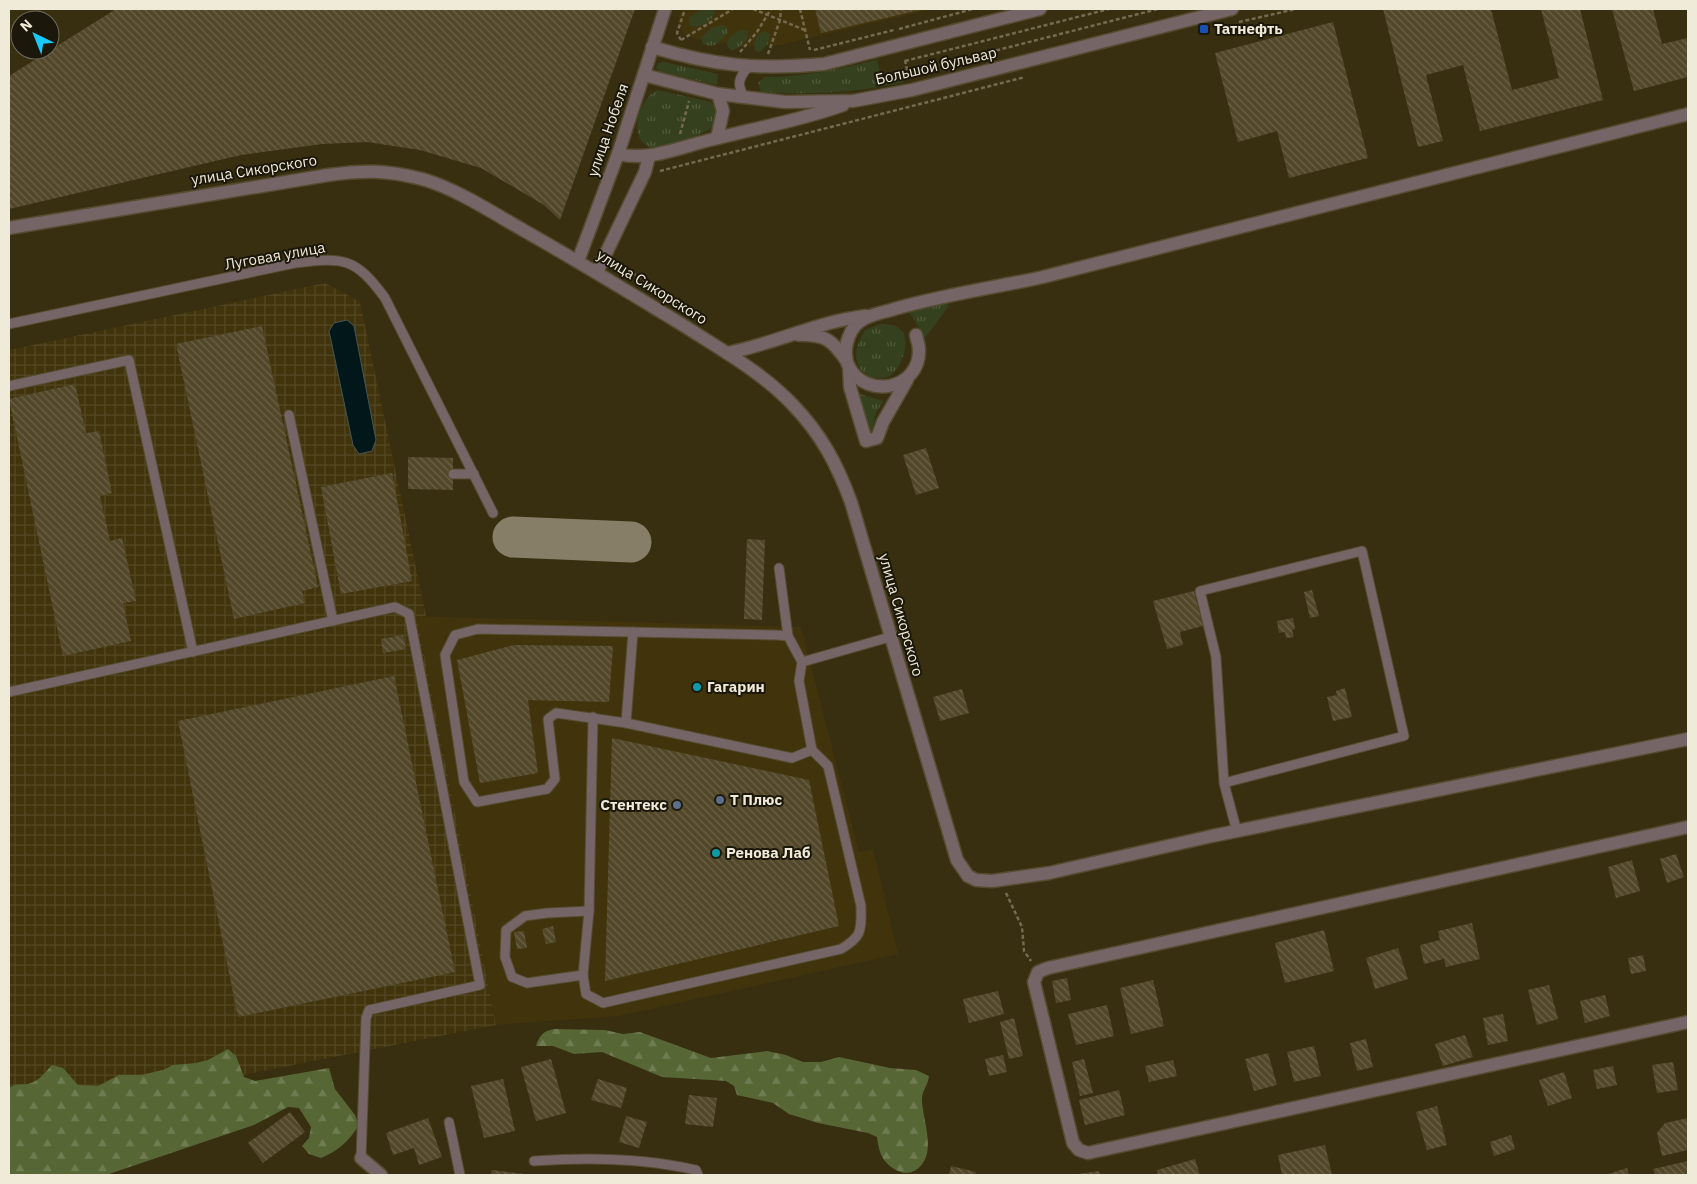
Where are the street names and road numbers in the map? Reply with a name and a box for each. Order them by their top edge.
street label: Большой бульвар [873,42,998,89]
street label: улица Нобеля [583,81,632,179]
street label: улица Сикорского [190,150,318,189]
street label: Луговая улица [223,237,327,274]
street label: улица Сикорского [593,245,711,328]
street label: улица Сикорского [875,551,928,678]

